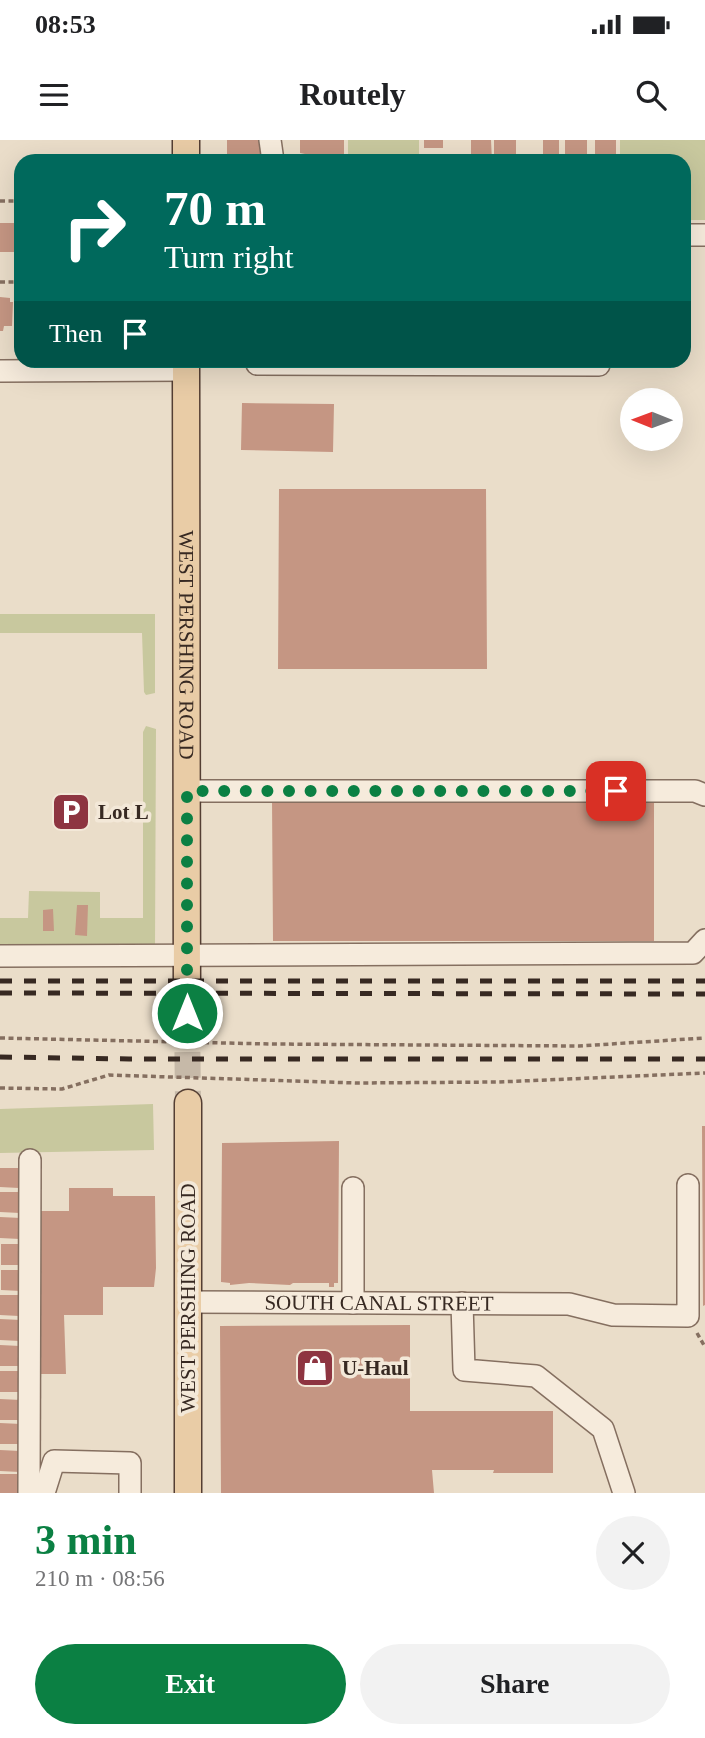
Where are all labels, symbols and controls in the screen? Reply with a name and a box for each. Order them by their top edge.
text: 08:53 [35,10,96,39]
icon: menu [35,76,73,114]
text: Routely [299,76,406,112]
icon: search [632,76,670,114]
text: 70 m [164,181,266,236]
icon: right [49,182,140,273]
text: Turn right [164,239,294,275]
icon: arrive [116,315,154,353]
text: Then [49,319,102,348]
north arrow [620,388,682,452]
map controls [620,388,683,451]
street label: WEST PERSHING ROAD [174,530,199,760]
pin [586,761,646,821]
icon: arrive [597,772,635,810]
parking icon: Lot L [50,791,92,833]
place label: Lot L [98,800,149,824]
position arrow [150,976,224,1050]
street label: WEST PERSHING ROAD [176,1183,200,1413]
street label: SOUTH CANAL STREET [264,1290,494,1316]
shop icon: U-Haul [294,1347,336,1389]
place label: U-Haul [342,1356,409,1380]
button: close [596,1516,670,1590]
text: 3 min [35,1517,137,1563]
text: 210 m · 08:56 [35,1566,165,1591]
button: Exit [35,1644,346,1724]
button: Share [360,1644,670,1724]

